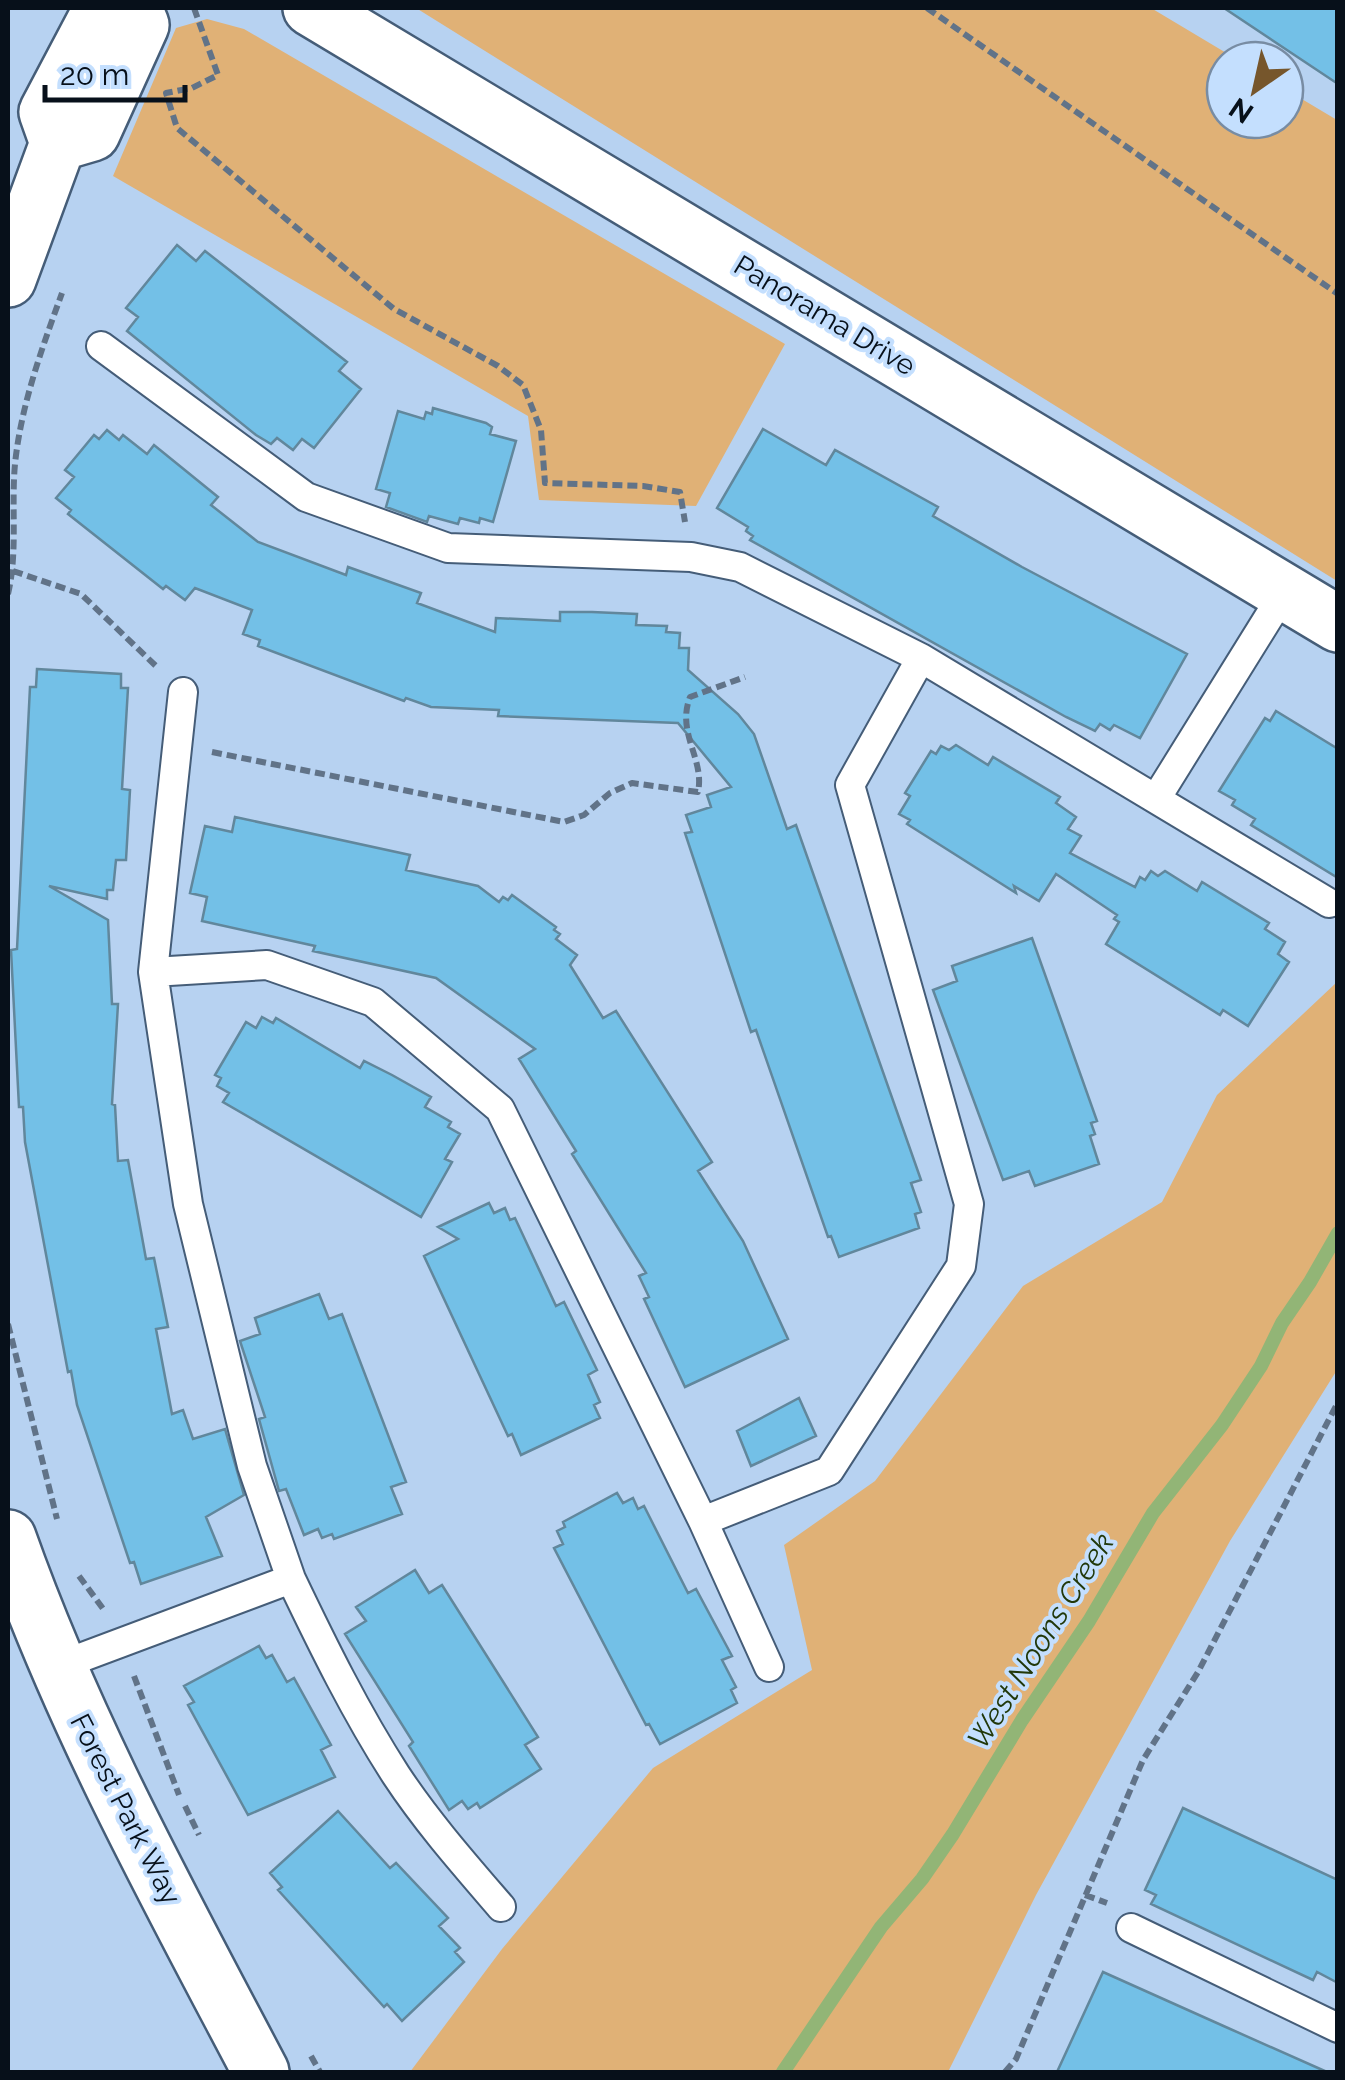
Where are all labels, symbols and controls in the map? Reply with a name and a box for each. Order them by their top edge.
scale bar [45,40,185,102]
north arrow [1205,40,1305,140]
text: 20 m [60,57,129,92]
text: N [1223,91,1259,130]
street label: Panorama Drive [728,248,921,382]
water label: West Noons Creek [960,1526,1121,1755]
street label: Forest Park Way [63,1709,188,1910]

